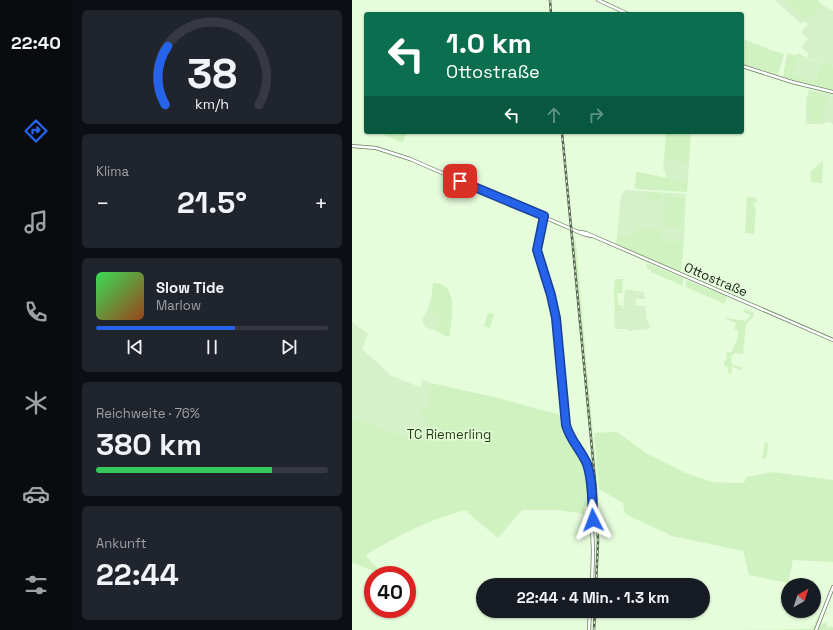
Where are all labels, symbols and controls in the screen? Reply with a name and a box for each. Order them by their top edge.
text: 1.0 km [446,25,532,61]
icon: left [380,28,432,80]
text: 22:40 [11,31,61,54]
text: 38 [187,47,237,100]
text: Ottostraße [446,60,540,83]
text: km/h [195,95,229,113]
icon: left [501,104,523,126]
icon: ahead [543,104,565,126]
icon: right [585,104,607,126]
icon: directions [22,117,50,145]
text: Klima [96,163,129,180]
pin [443,164,477,198]
icon: arrive [449,170,471,192]
text: 21.5° [177,183,247,222]
text: − [96,189,110,217]
text: + [314,189,328,217]
icon: music [22,208,50,236]
street label: Ottostraße [681,258,750,300]
text: Slow Tide [156,278,224,297]
text: Marlow [156,297,201,314]
icon: phone [22,298,50,326]
icon: previous [124,336,146,358]
icon: pause [201,336,223,358]
icon: next [278,336,300,358]
icon: climate [22,389,50,417]
text: Reichweite · 76% [96,405,200,422]
text: 380 km [96,425,202,464]
park label: TC Riemerling [407,426,491,443]
icon: car [22,480,50,508]
position arrow [572,499,614,541]
text: Ankunft [96,535,146,552]
text: 22:44 [96,555,179,594]
speed limit sign: 40 [364,566,416,618]
icon: filters [22,571,50,599]
north arrow [781,578,821,618]
map controls [781,578,821,618]
text: 22:44 · 4 Min. · 1.3 km [517,588,669,607]

